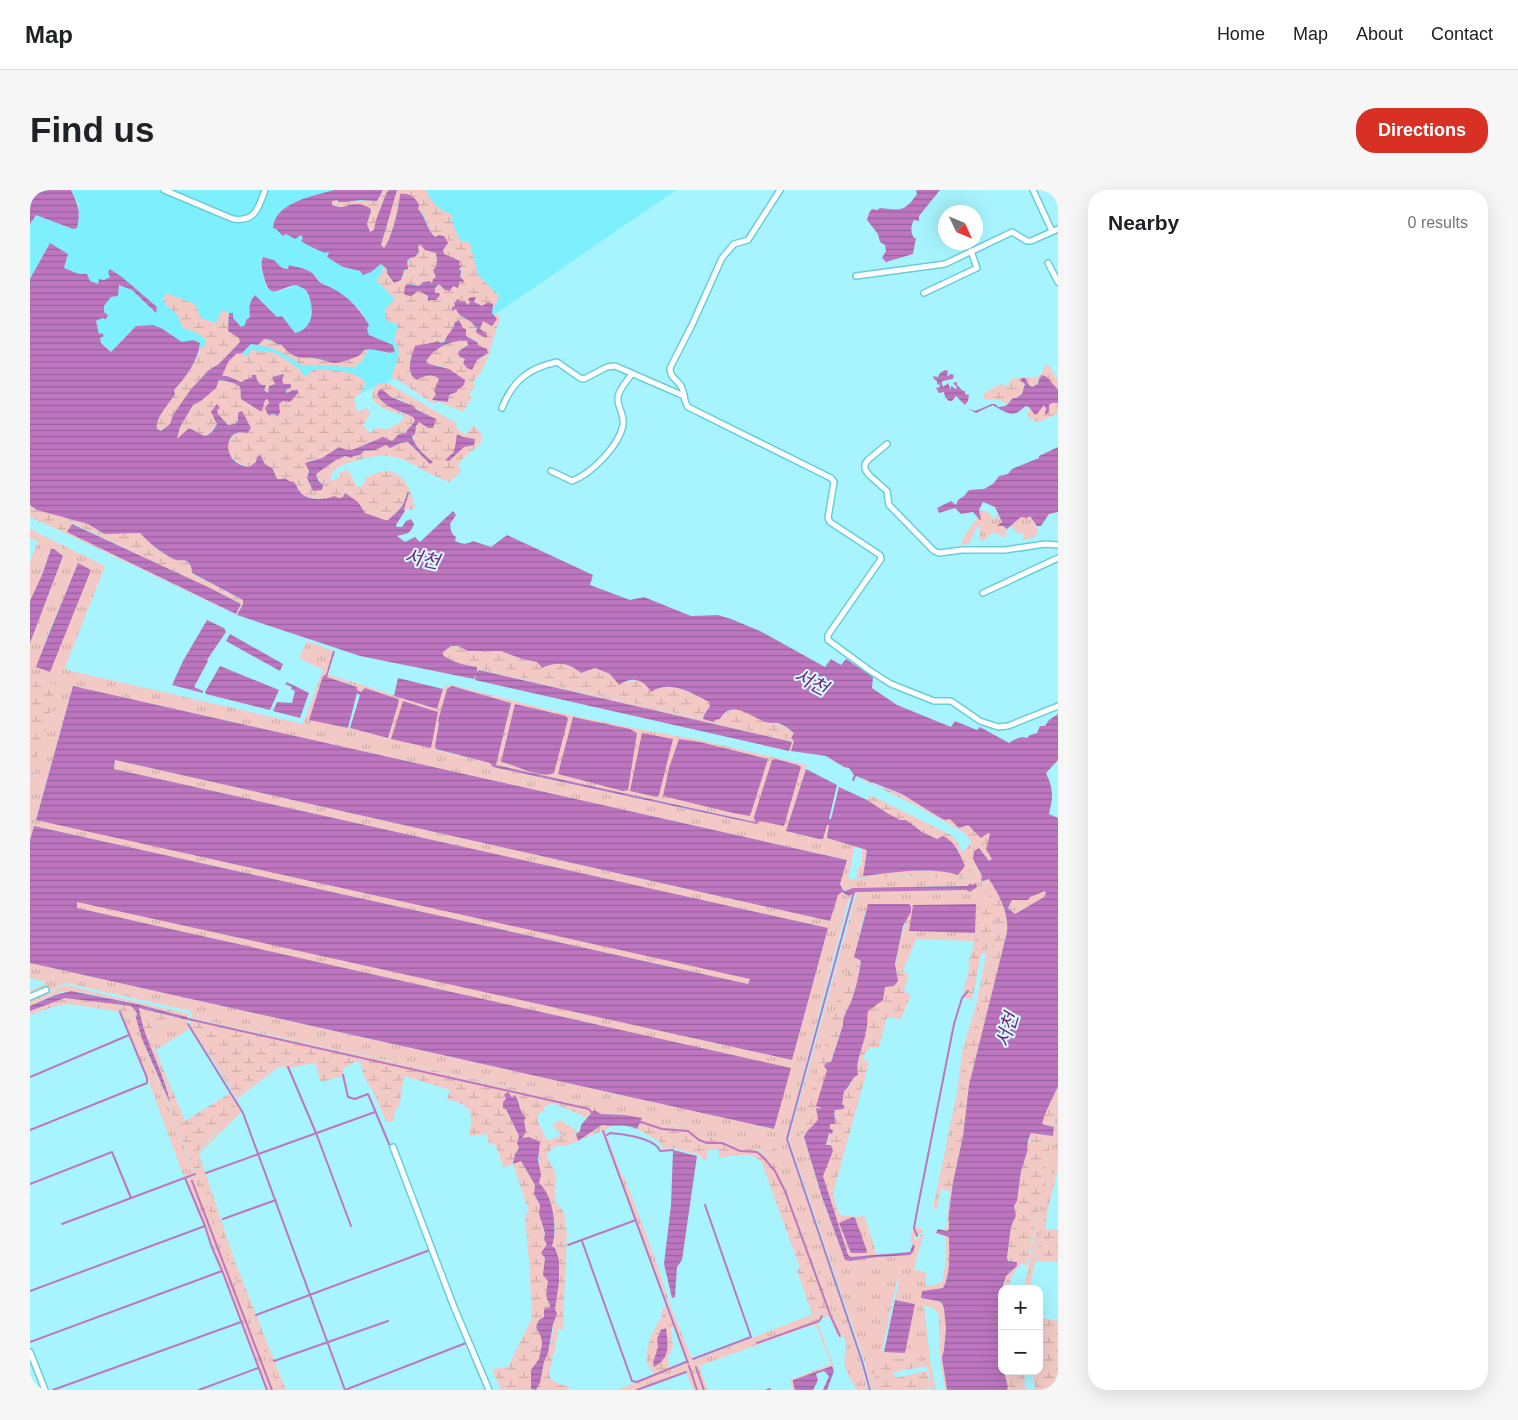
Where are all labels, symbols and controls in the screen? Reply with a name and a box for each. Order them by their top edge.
text: Map [25,21,73,48]
text: Home [1217,24,1265,44]
text: Map [1293,24,1328,44]
text: About [1356,24,1403,44]
text: Contact [1431,24,1493,44]
button: Directions [1356,108,1488,153]
text: Find us [30,110,154,149]
north arrow [938,205,983,250]
text: Nearby [1108,211,1179,234]
text: 0 results [1408,214,1468,231]
water label: 서천 [403,545,443,573]
water label: 서천 [791,665,833,700]
water label: 서천 [992,1009,1023,1050]
map controls [998,1285,1043,1375]
button: + [998,1285,1043,1330]
button: − [998,1330,1043,1375]

